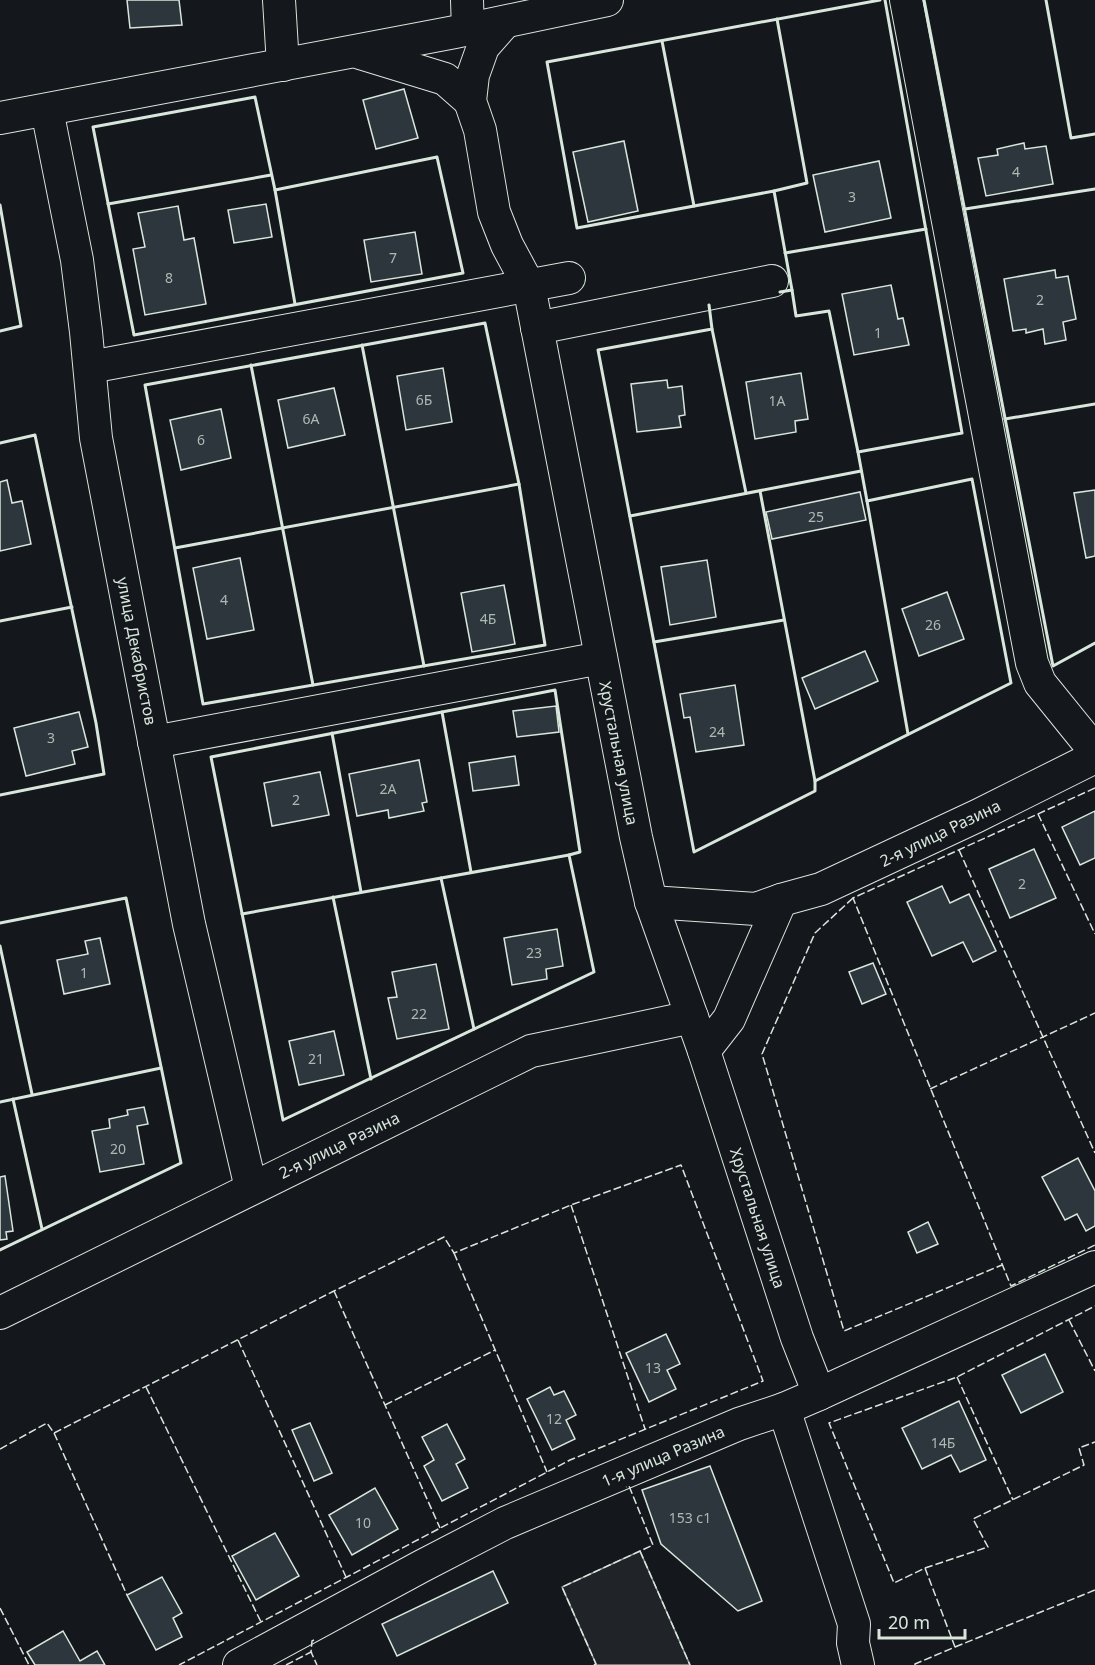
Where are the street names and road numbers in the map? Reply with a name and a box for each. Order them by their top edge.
street label: улица Декабристов [112,575,162,727]
street label: Хрустальная улица [594,679,644,827]
street label: 2-я улица Разина [876,794,1004,872]
street label: 2-я улица Разина [275,1106,403,1184]
street label: Хрустальная улица [725,1145,791,1291]
street label: 1-я улица Разина [598,1420,728,1492]

